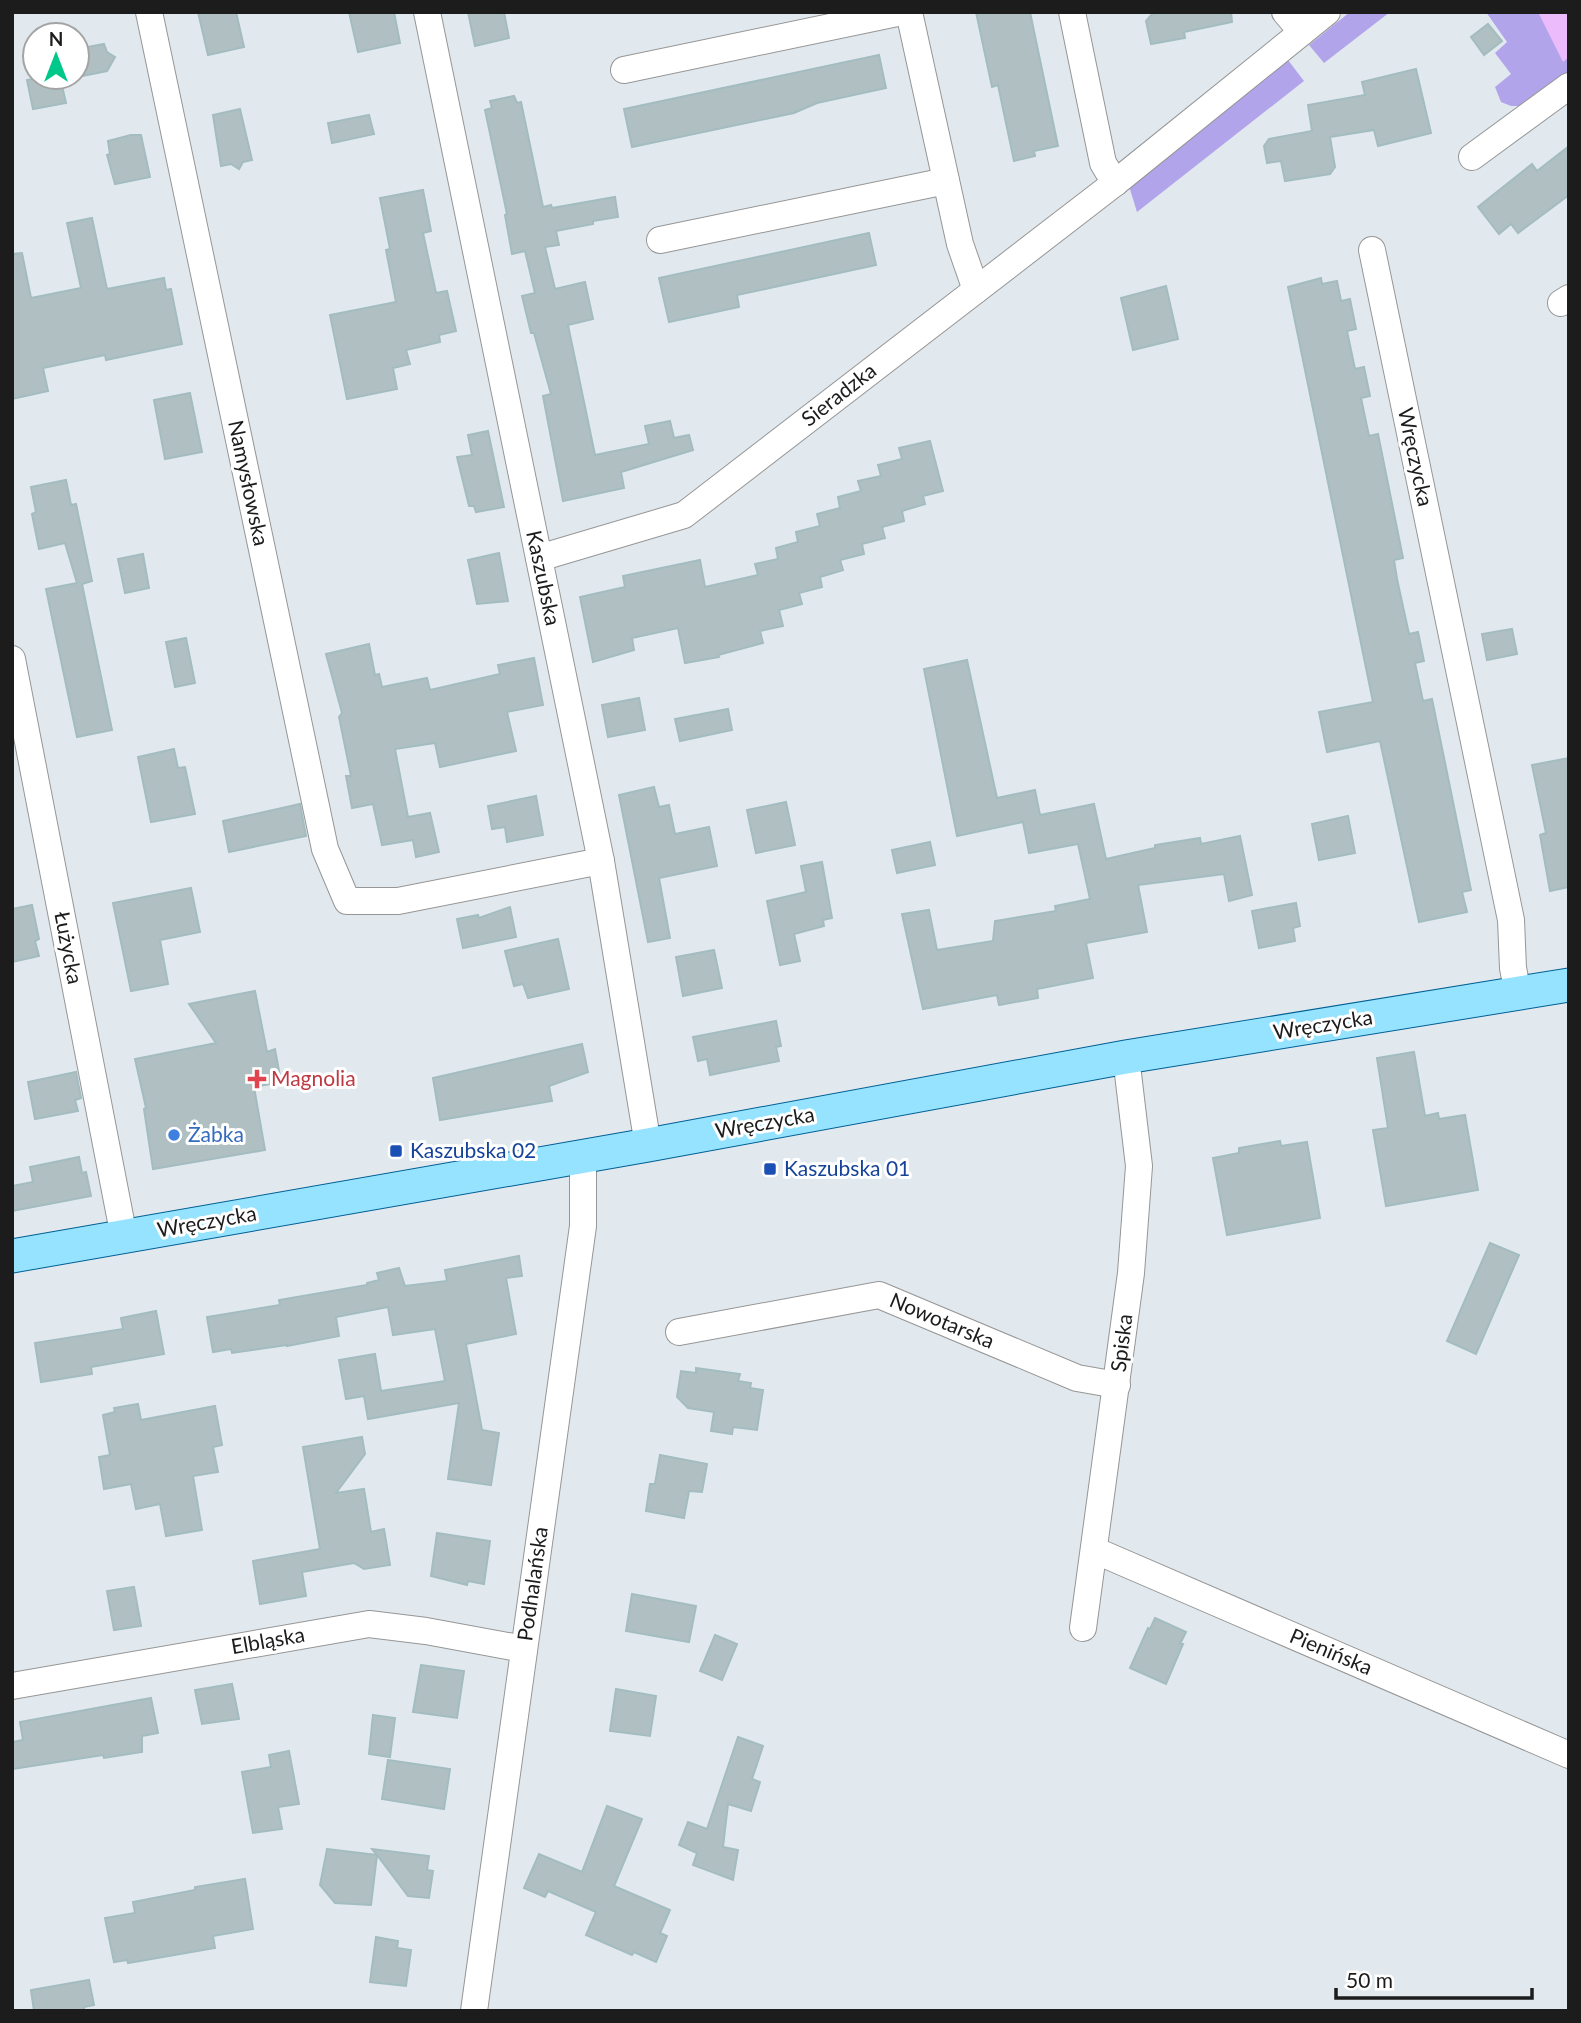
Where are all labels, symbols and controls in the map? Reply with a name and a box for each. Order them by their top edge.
north arrow [21,21,91,91]
text: N [49,27,63,50]
street label: Sieradzka [796,357,880,431]
street label: Wręczycka [1394,405,1439,508]
street label: Namysłowska [224,418,275,548]
street label: Kaszubska [522,528,567,628]
street label: Łużycka [50,909,89,986]
street label: Wręczycka [1271,1003,1374,1044]
place label: Magnolia [271,1065,356,1090]
marker: Magnolia [249,1071,265,1087]
street label: Wręczycka [713,1101,816,1143]
place label: Żabka [188,1121,244,1146]
marker: Żabka [166,1127,182,1143]
place label: Kaszubska 02 [410,1137,536,1162]
marker: Kaszubska 02 [388,1143,404,1159]
place label: Kaszubska 01 [784,1155,910,1180]
marker: Kaszubska 01 [762,1161,778,1177]
street label: Wręczycka [155,1200,258,1242]
street label: Nowotarska [886,1286,999,1353]
street label: Spiska [1105,1312,1136,1373]
street label: Podhalańska [511,1525,552,1643]
street label: Elbląska [229,1621,307,1658]
street label: Pienińska [1286,1622,1377,1679]
scale bar [1336,1956,1532,2000]
text: 50 m [1346,1967,1393,1992]

